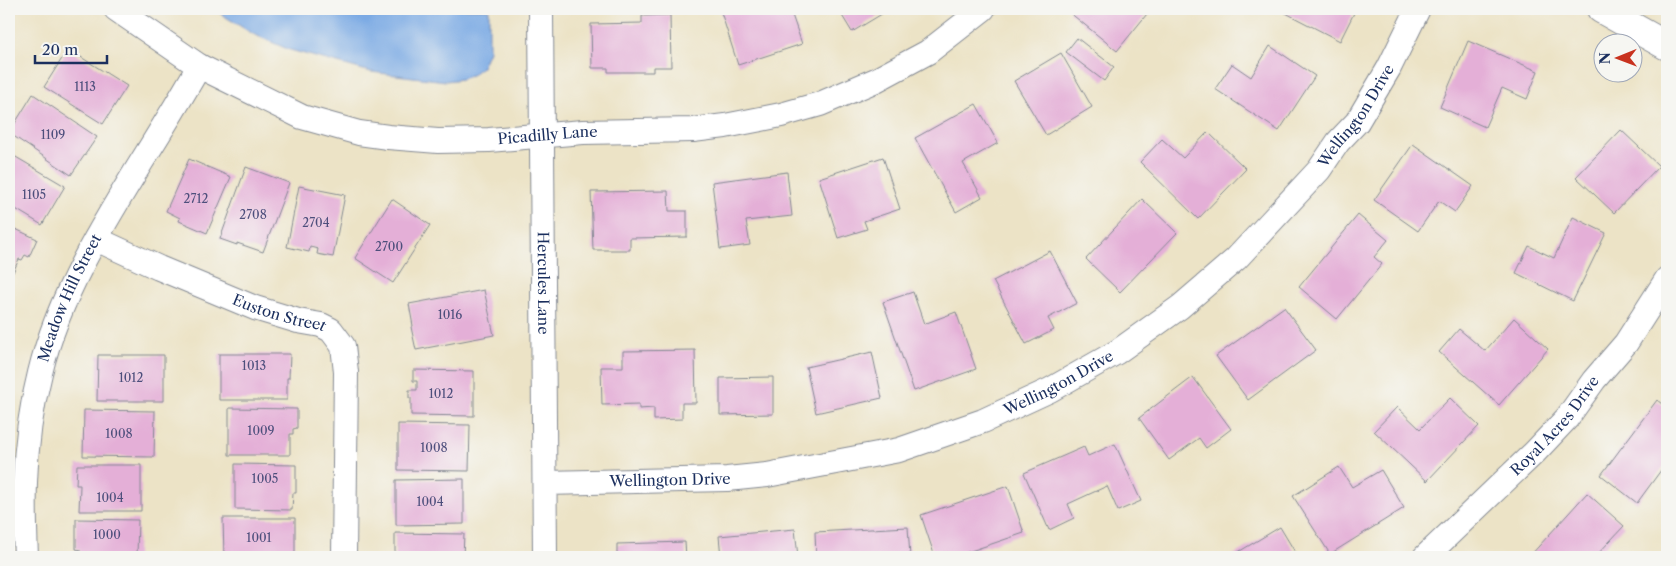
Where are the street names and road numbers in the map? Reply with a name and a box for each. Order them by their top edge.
street label: Wellington Drive [1313,61,1398,172]
street label: Picadilly Lane [497,122,598,148]
street label: Meadow Hill Street [33,230,106,364]
street label: Hercules Lane [534,231,553,335]
street label: Euston Street [230,290,330,335]
street label: Wellington Drive [1000,346,1117,420]
street label: Royal Acres Drive [1506,372,1603,479]
street label: Wellington Drive [608,469,731,491]

